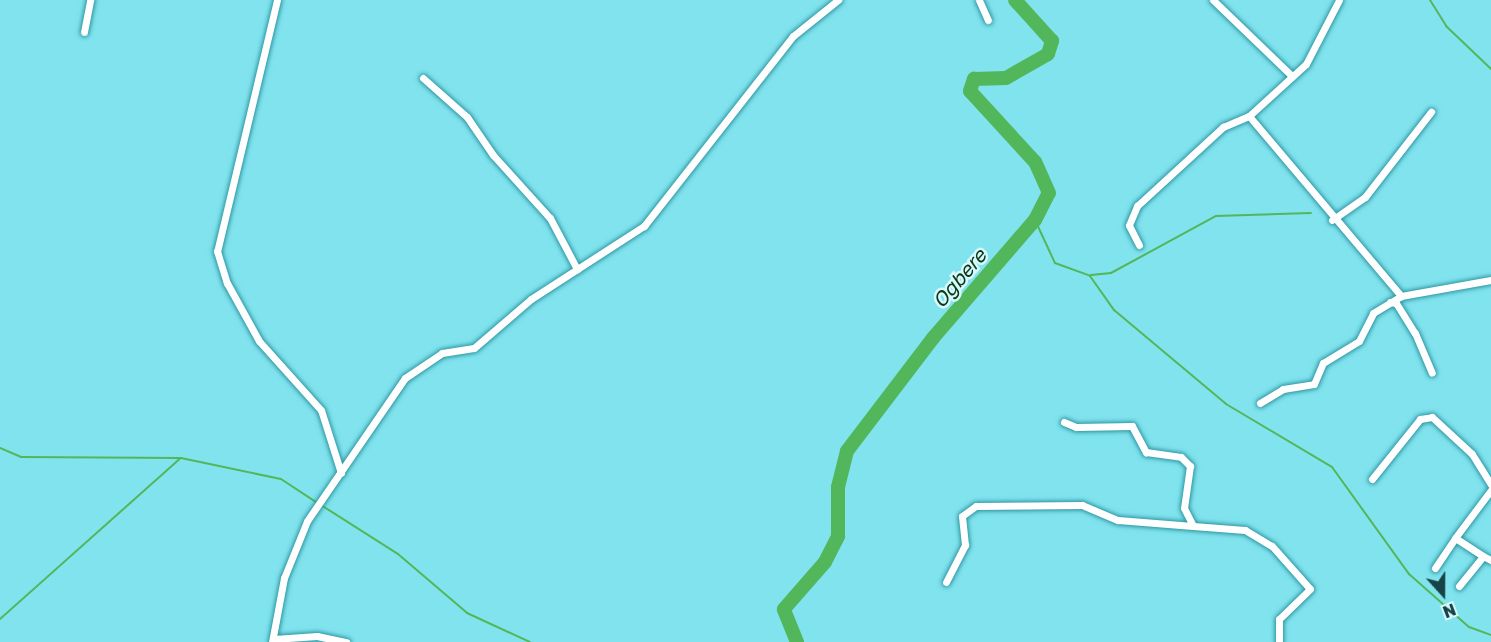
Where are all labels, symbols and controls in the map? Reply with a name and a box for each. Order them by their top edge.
water label: Ogbere [927,244,991,312]
north arrow [1413,564,1473,624]
text: N [1440,599,1459,622]

